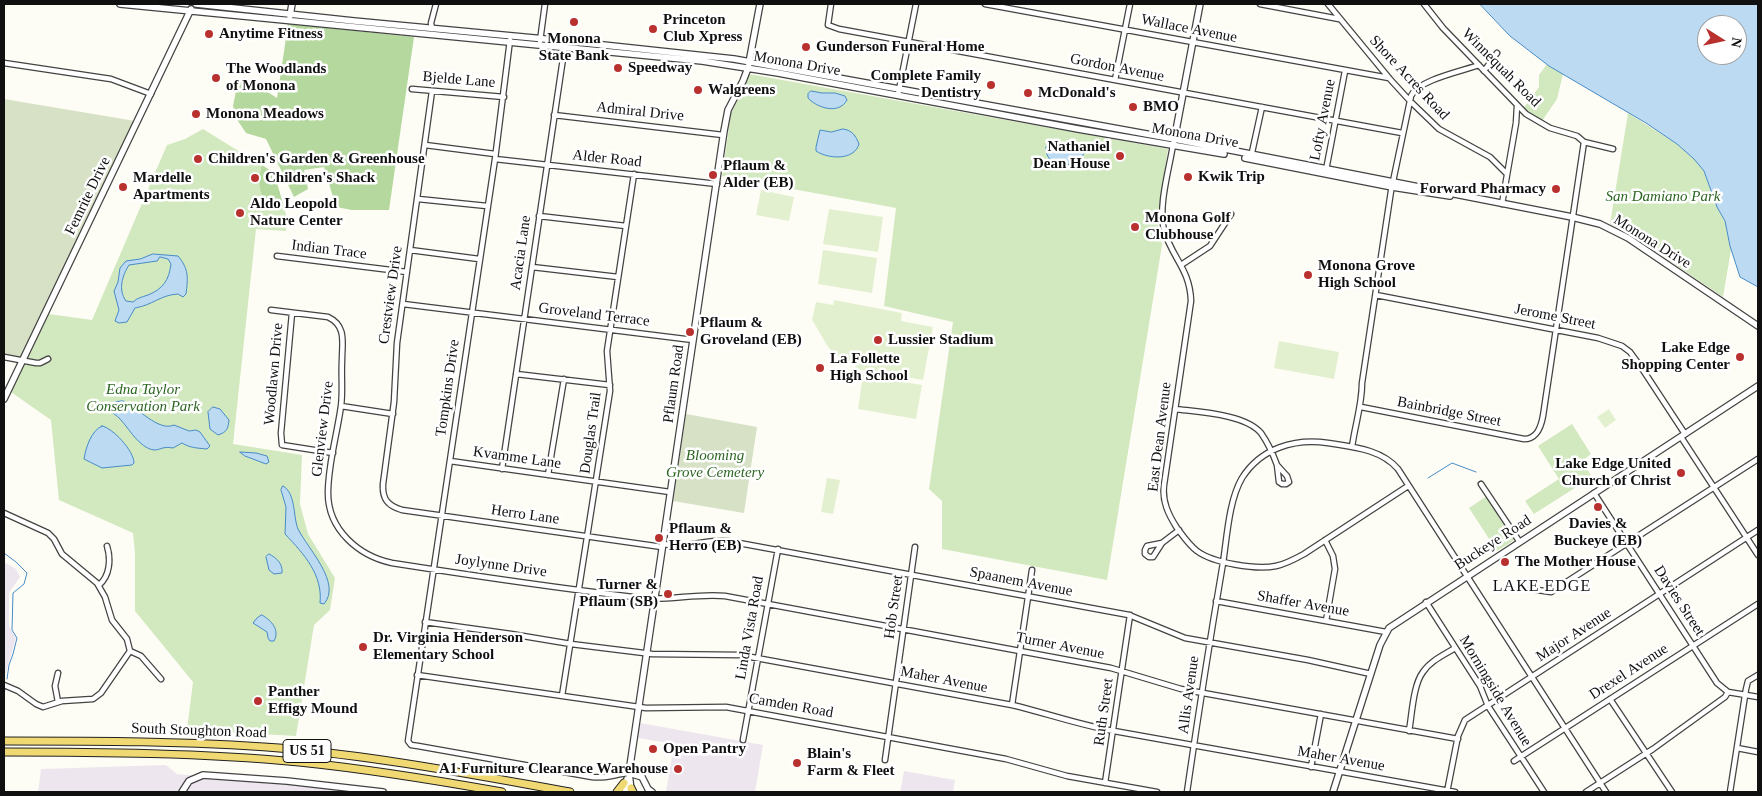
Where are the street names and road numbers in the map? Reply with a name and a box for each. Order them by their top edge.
street label: Wallace Avenue [1140,11,1238,47]
street label: Winnequah Road [1458,25,1544,111]
street label: Shore Acres Road [1365,32,1453,124]
street label: Monona Drive [752,48,842,80]
street label: Gordon Avenue [1069,50,1165,86]
street label: Bjelde Lane [422,68,496,92]
street label: Lofty Avenue [1306,78,1340,162]
street label: Admiral Drive [595,98,685,126]
street label: Monona Drive [1150,120,1240,152]
street label: Alder Road [571,146,643,172]
street label: Femrite Drive [61,154,115,238]
street label: Monona Drive [1610,211,1694,273]
street label: Acacia Lane [507,214,535,292]
street label: Indian Trace [290,236,368,264]
street label: Crestview Drive [375,245,407,345]
street label: Groveland Terrace [537,299,651,331]
street label: Jerome Street [1513,300,1597,334]
street label: Woodlawn Drive [261,322,287,426]
street label: Tompkins Drive [432,338,464,438]
street label: Pflaum Road [660,344,688,424]
street label: Glenview Drive [308,380,338,478]
street label: East Dean Avenue [1144,381,1176,493]
street label: Douglas Trail [576,391,606,475]
street label: Bainbridge Street [1396,393,1502,431]
street label: Kvamme Lane [472,443,562,473]
street label: Herro Lane [490,501,560,529]
street label: Buckeye Road [1451,512,1535,574]
street label: Joylynne Drive [454,551,548,581]
street label: Davies Street [1650,562,1708,640]
street label: Spaanem Avenue [968,563,1074,601]
street label: Hob Street [881,574,907,640]
street label: Linda Vista Road [732,575,768,681]
street label: Shaffer Avenue [1256,587,1350,621]
street label: Major Avenue [1533,604,1615,666]
street label: Turner Avenue [1014,629,1106,663]
street label: Morningside Avenue [1455,632,1535,750]
street label: Drexel Avenue [1586,640,1672,704]
street label: Allis Avenue [1175,655,1203,735]
street label: Maher Avenue [899,663,989,697]
street label: Ruth Street [1090,677,1118,747]
street label: Camden Road [747,690,835,722]
street label: South Stoughton Road [131,720,267,742]
road number: US 51 [283,739,331,762]
street label: Maher Avenue [1296,742,1386,776]

